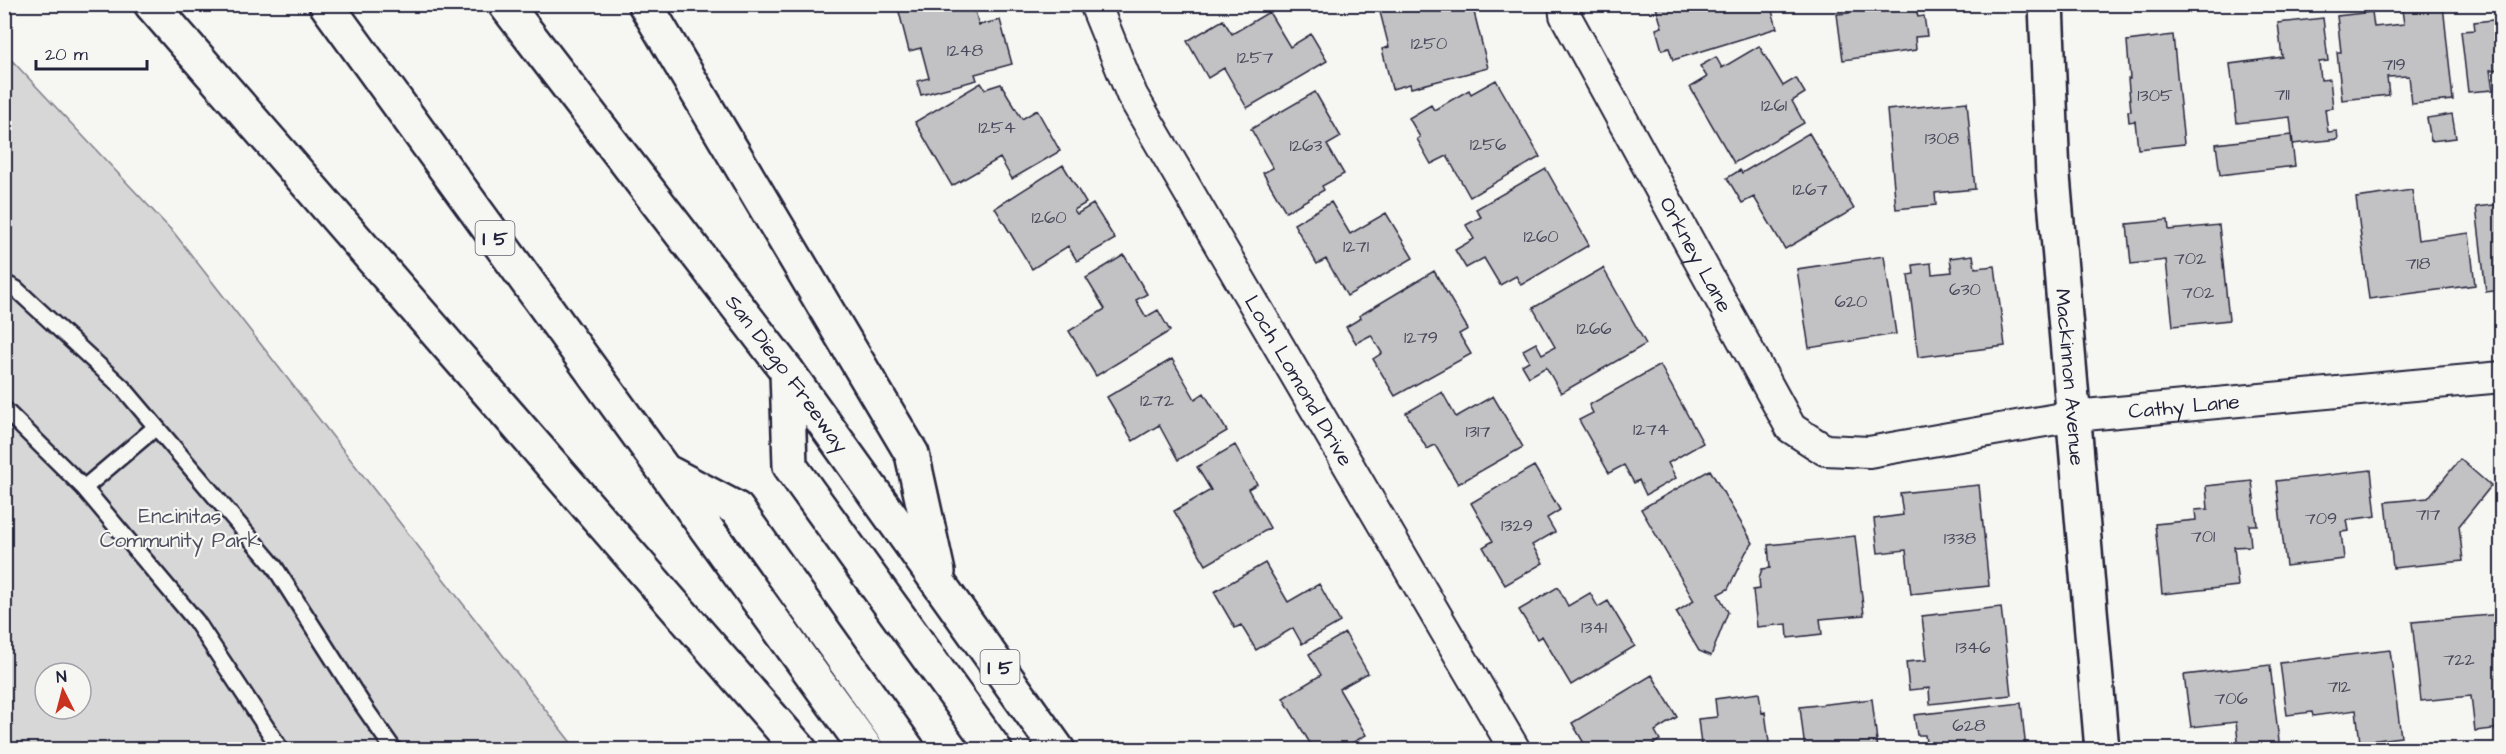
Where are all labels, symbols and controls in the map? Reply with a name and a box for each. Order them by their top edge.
house number: 1250 [1411,31,1447,56]
scale bar [36,33,147,71]
house number: 1248 [947,38,984,63]
text: 20 m [45,42,88,67]
house number: 1257 [1237,45,1273,70]
house number: 719 [2382,52,2406,77]
house number: 711 [2274,82,2290,107]
house number: 1305 [2137,83,2173,108]
house number: 1261 [1761,93,1787,118]
house number: 1254 [978,115,1016,140]
house number: 1308 [1925,126,1960,151]
house number: 1256 [1470,132,1506,157]
house number: 1263 [1289,133,1323,158]
house number: 1267 [1793,177,1827,202]
street label: Orkney Lane [1652,192,1739,318]
house number: 1260 [1031,205,1067,230]
road number: I 5 [476,221,514,255]
house number: 1260 [1523,224,1559,249]
house number: 1271 [1343,234,1369,259]
house number: 702 [2174,246,2207,271]
house number: 718 [2405,251,2431,276]
house number: 630 [1949,277,1981,302]
house number: 702 [2182,280,2215,305]
street label: Mackinnon Avenue [2048,288,2092,467]
street label: San Diego Freeway [718,289,855,460]
house number: 620 [1835,289,1867,314]
street label: Loch Lomond Drive [1237,290,1360,472]
house number: 1266 [1576,316,1612,341]
house number: 1279 [1404,325,1438,350]
street label: Cathy Lane [2127,387,2241,426]
house number: 1272 [1140,388,1175,413]
house number: 1274 [1633,417,1669,442]
house number: 1317 [1466,419,1490,444]
park label: Encinitas Community Park [100,502,260,557]
house number: 717 [2416,502,2440,527]
house number: 709 [2305,506,2337,531]
house number: 1329 [1501,513,1533,538]
house number: 701 [2191,524,2215,549]
house number: 1338 [1944,526,1976,551]
house number: 1341 [1581,615,1607,640]
house number: 1346 [1956,635,1991,660]
house number: 722 [2443,647,2476,672]
road number: I 5 [980,650,1020,684]
north arrow [33,661,93,721]
text: N [55,666,68,689]
house number: 712 [2327,674,2352,699]
house number: 706 [2214,686,2248,711]
house number: 628 [1952,713,1986,738]

